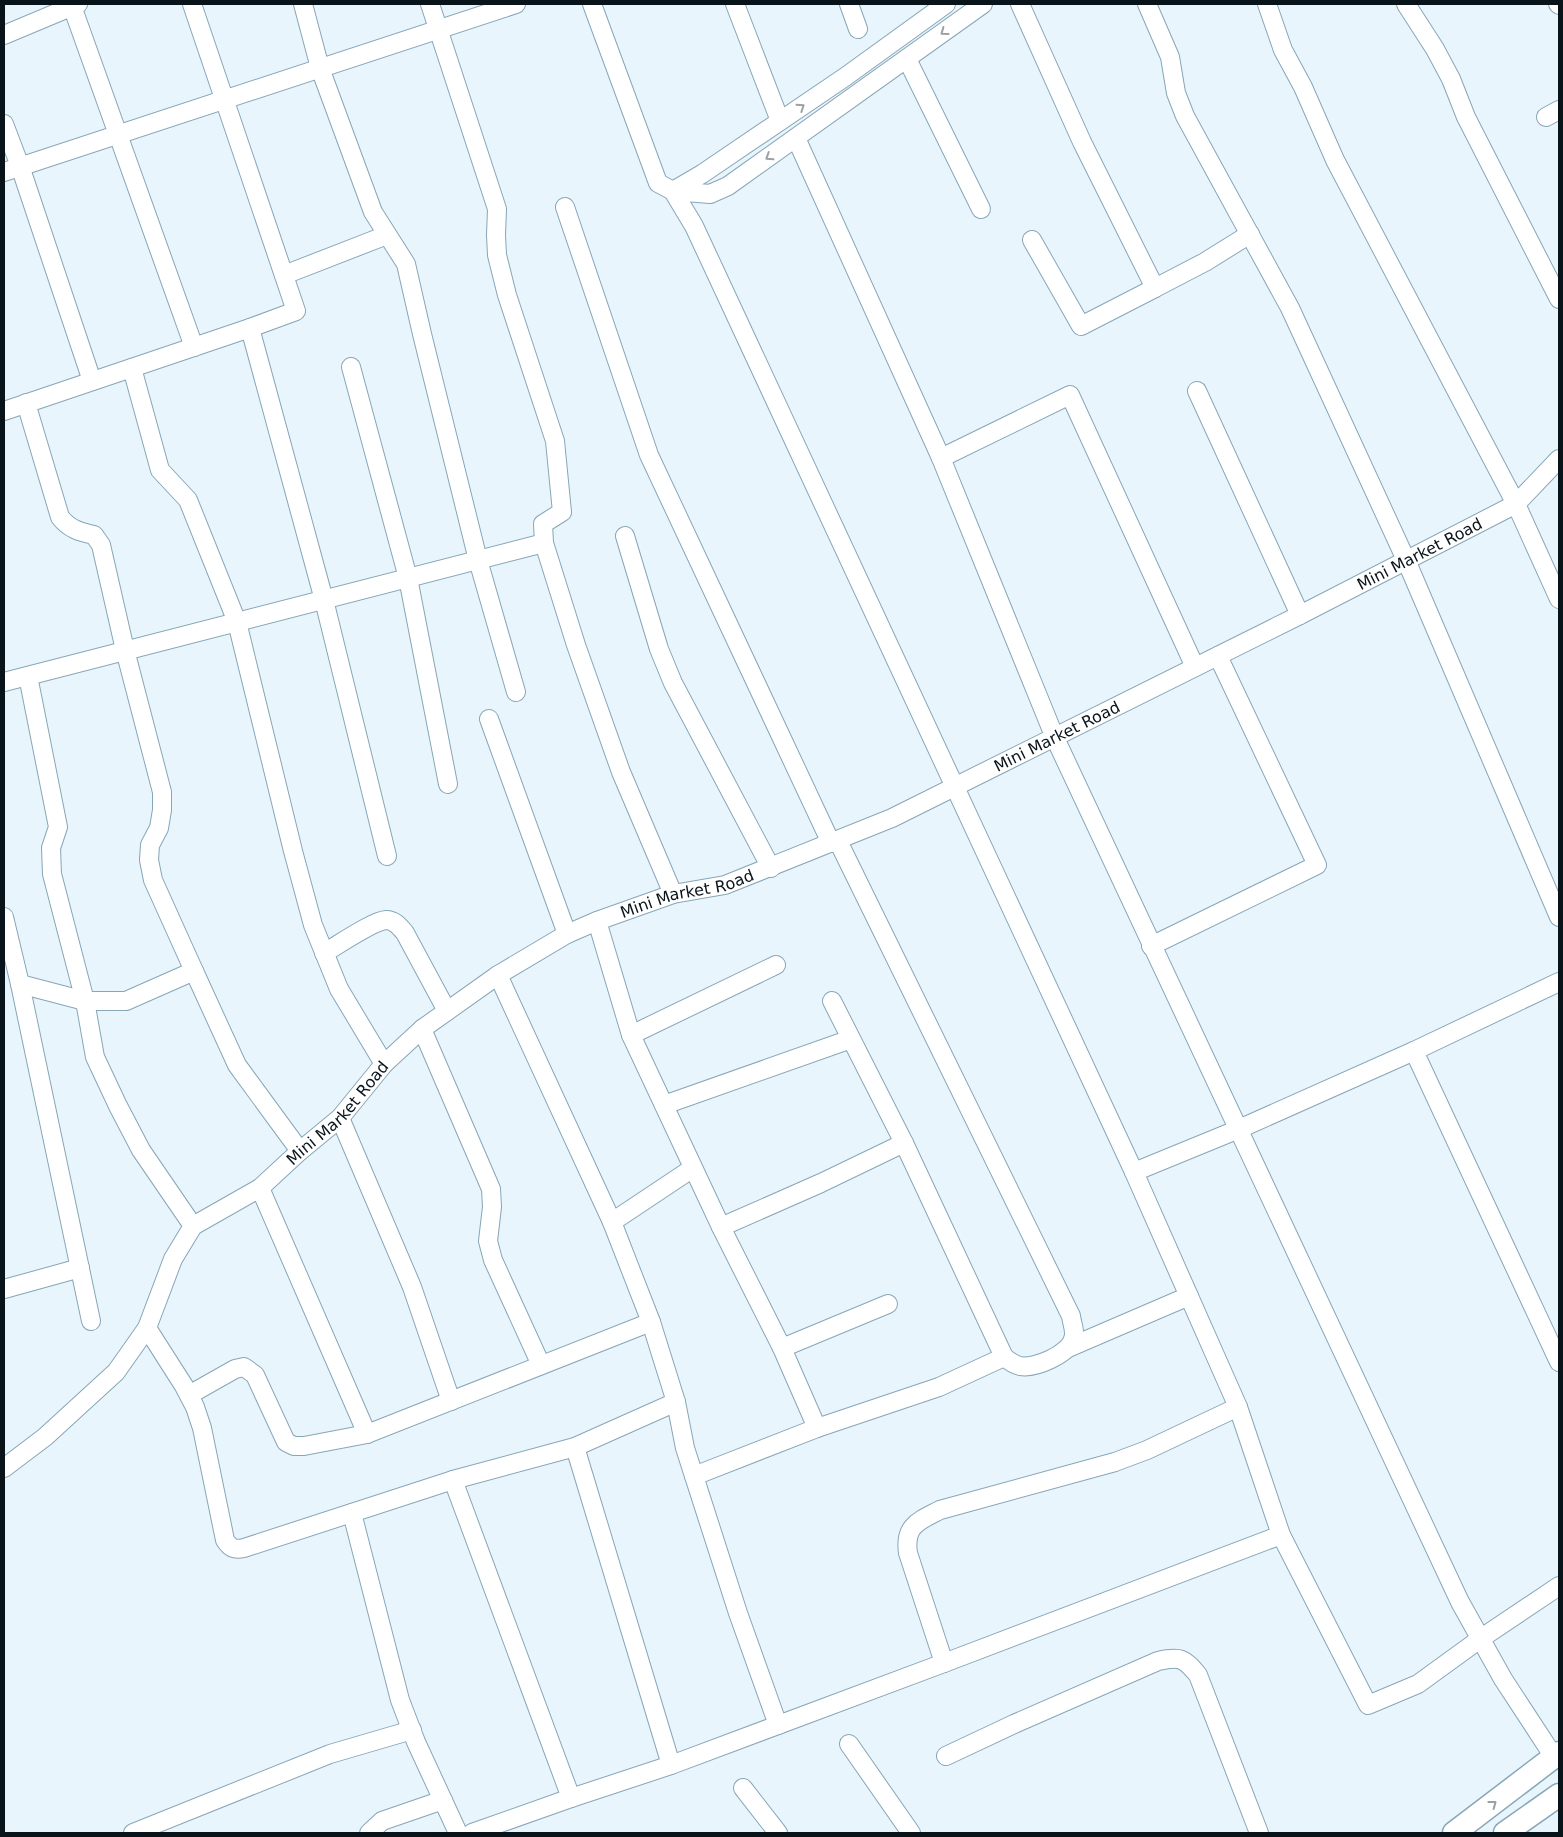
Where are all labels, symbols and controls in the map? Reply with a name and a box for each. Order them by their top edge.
one-way arrow [940,26,950,35]
one-way arrow [796,103,805,113]
one-way arrow [765,151,774,160]
street label: Mini Market Road [1354,514,1485,594]
street label: Mini Market Road [991,697,1123,775]
street label: Mini Market Road [618,865,756,922]
street label: Mini Market Road [282,1057,392,1168]
one-way arrow [1487,1801,1496,1809]

